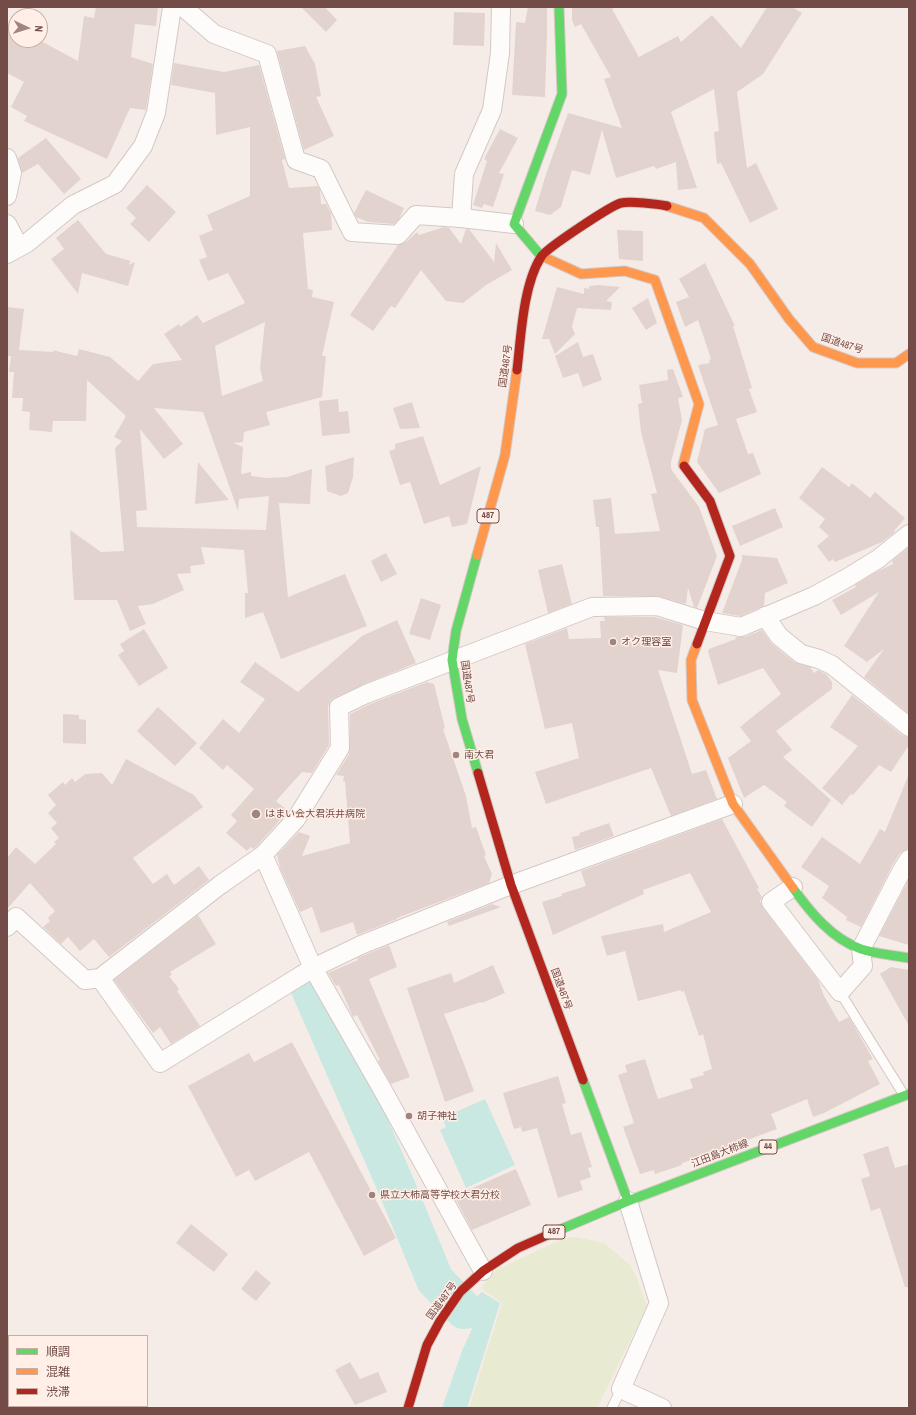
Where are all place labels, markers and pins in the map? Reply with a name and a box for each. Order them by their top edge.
place label: オク理容室 [621,636,671,648]
marker: オク理容室 [608,637,618,647]
place label: 南大君 [464,749,494,761]
marker: 南大君 [451,750,461,760]
marker: はまい会大君浜井病院 [250,808,262,820]
place label: はまい会大君浜井病院 [265,808,365,820]
place label: 胡子神社 [417,1110,457,1122]
marker: 胡子神社 [404,1111,414,1121]
place label: 県立大柿高等学校大君分校 [380,1189,500,1201]
marker: 県立大柿高等学校大君分校 [367,1190,377,1200]

